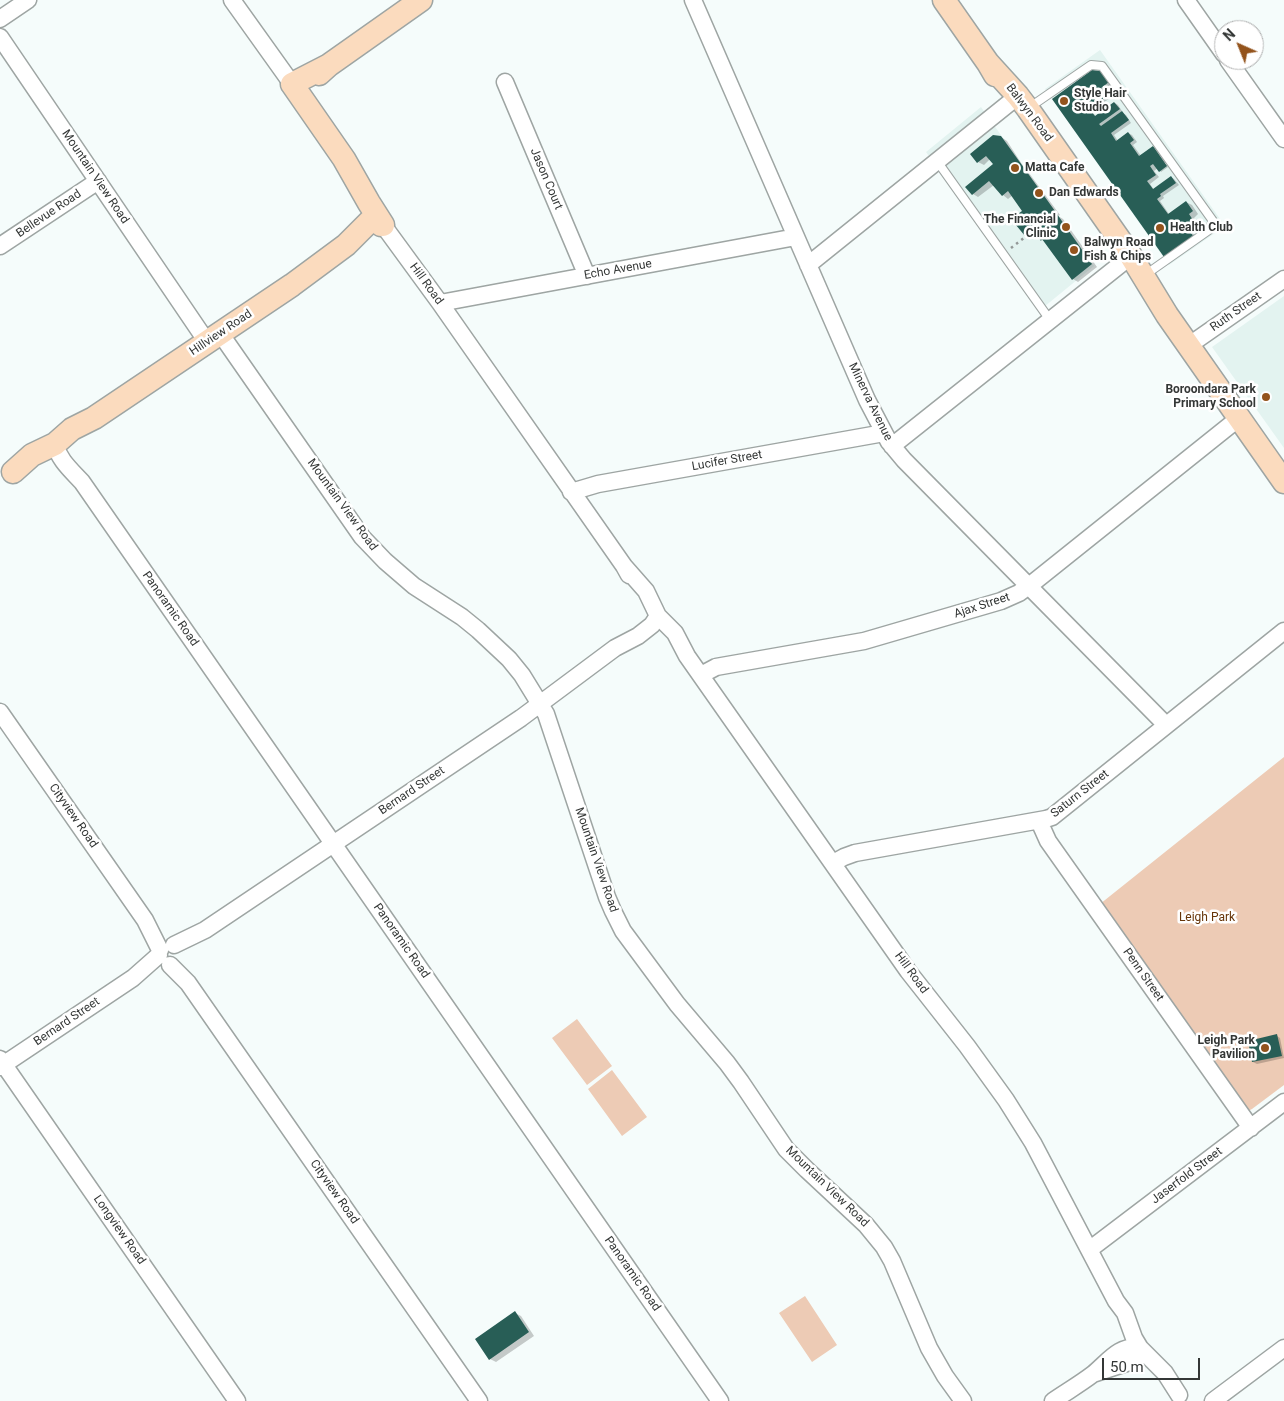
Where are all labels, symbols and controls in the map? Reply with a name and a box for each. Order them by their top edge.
north arrow [1214,20,1264,70]
text: N [1220,26,1238,44]
street label: Balwyn Road [1003,81,1055,145]
place label: Style Hair Studio [1074,87,1127,115]
marker: Style Hair Studio [1058,95,1070,107]
street label: Mountain View Road [58,127,132,227]
street label: Jason Court [527,146,565,212]
place label: Matta Cafe [1025,161,1084,175]
marker: Matta Cafe [1009,162,1021,174]
place label: Dan Edwards [1049,186,1119,200]
street label: Bellevue Road [14,187,84,241]
marker: Dan Edwards [1033,187,1045,199]
place label: The Financial Clinic [984,213,1056,241]
marker: The Financial Clinic [1060,221,1072,233]
place label: Health Club [1170,221,1233,235]
marker: Health Club [1154,222,1166,234]
place label: Balwyn Road Fish & Chips [1084,236,1153,264]
marker: Balwyn Road Fish & Chips [1068,244,1080,256]
street label: Echo Avenue [583,257,653,283]
street label: Hill Road [406,260,446,308]
street label: Ruth Street [1208,289,1264,335]
street label: Hillview Road [187,307,255,359]
street label: Minerva Avenue [845,361,895,443]
place label: Boroondara Park Primary School [1165,383,1256,411]
marker: Boroondara Park Primary School [1260,391,1272,403]
street label: Lucifer Street [691,448,763,474]
street label: Mountain View Road [304,456,380,554]
street label: Panoramic Road [139,569,201,649]
street label: Ajax Street [952,590,1012,622]
street label: Bernard Street [376,764,448,818]
street label: Saturn Street [1048,767,1112,821]
street label: Cityview Road [46,781,100,851]
street label: Mountain View Road [571,806,621,914]
street label: Panoramic Road [370,901,432,981]
park label: Leigh Park [1179,911,1235,925]
street label: Penn Street [1119,946,1167,1004]
street label: Hill Road [891,949,931,997]
street label: Bernard Street [31,995,103,1049]
place label: Leigh Park Pavilion [1197,1034,1255,1062]
marker: Leigh Park Pavilion [1259,1042,1271,1054]
street label: Mountain View Road [782,1144,872,1230]
street label: Jaserfold Street [1149,1145,1225,1207]
street label: Cityview Road [307,1157,361,1227]
street label: Longview Road [90,1193,148,1267]
street label: Panoramic Road [601,1234,663,1314]
scale bar [1104,1348,1202,1380]
text: 50 m [1110,1358,1144,1376]

